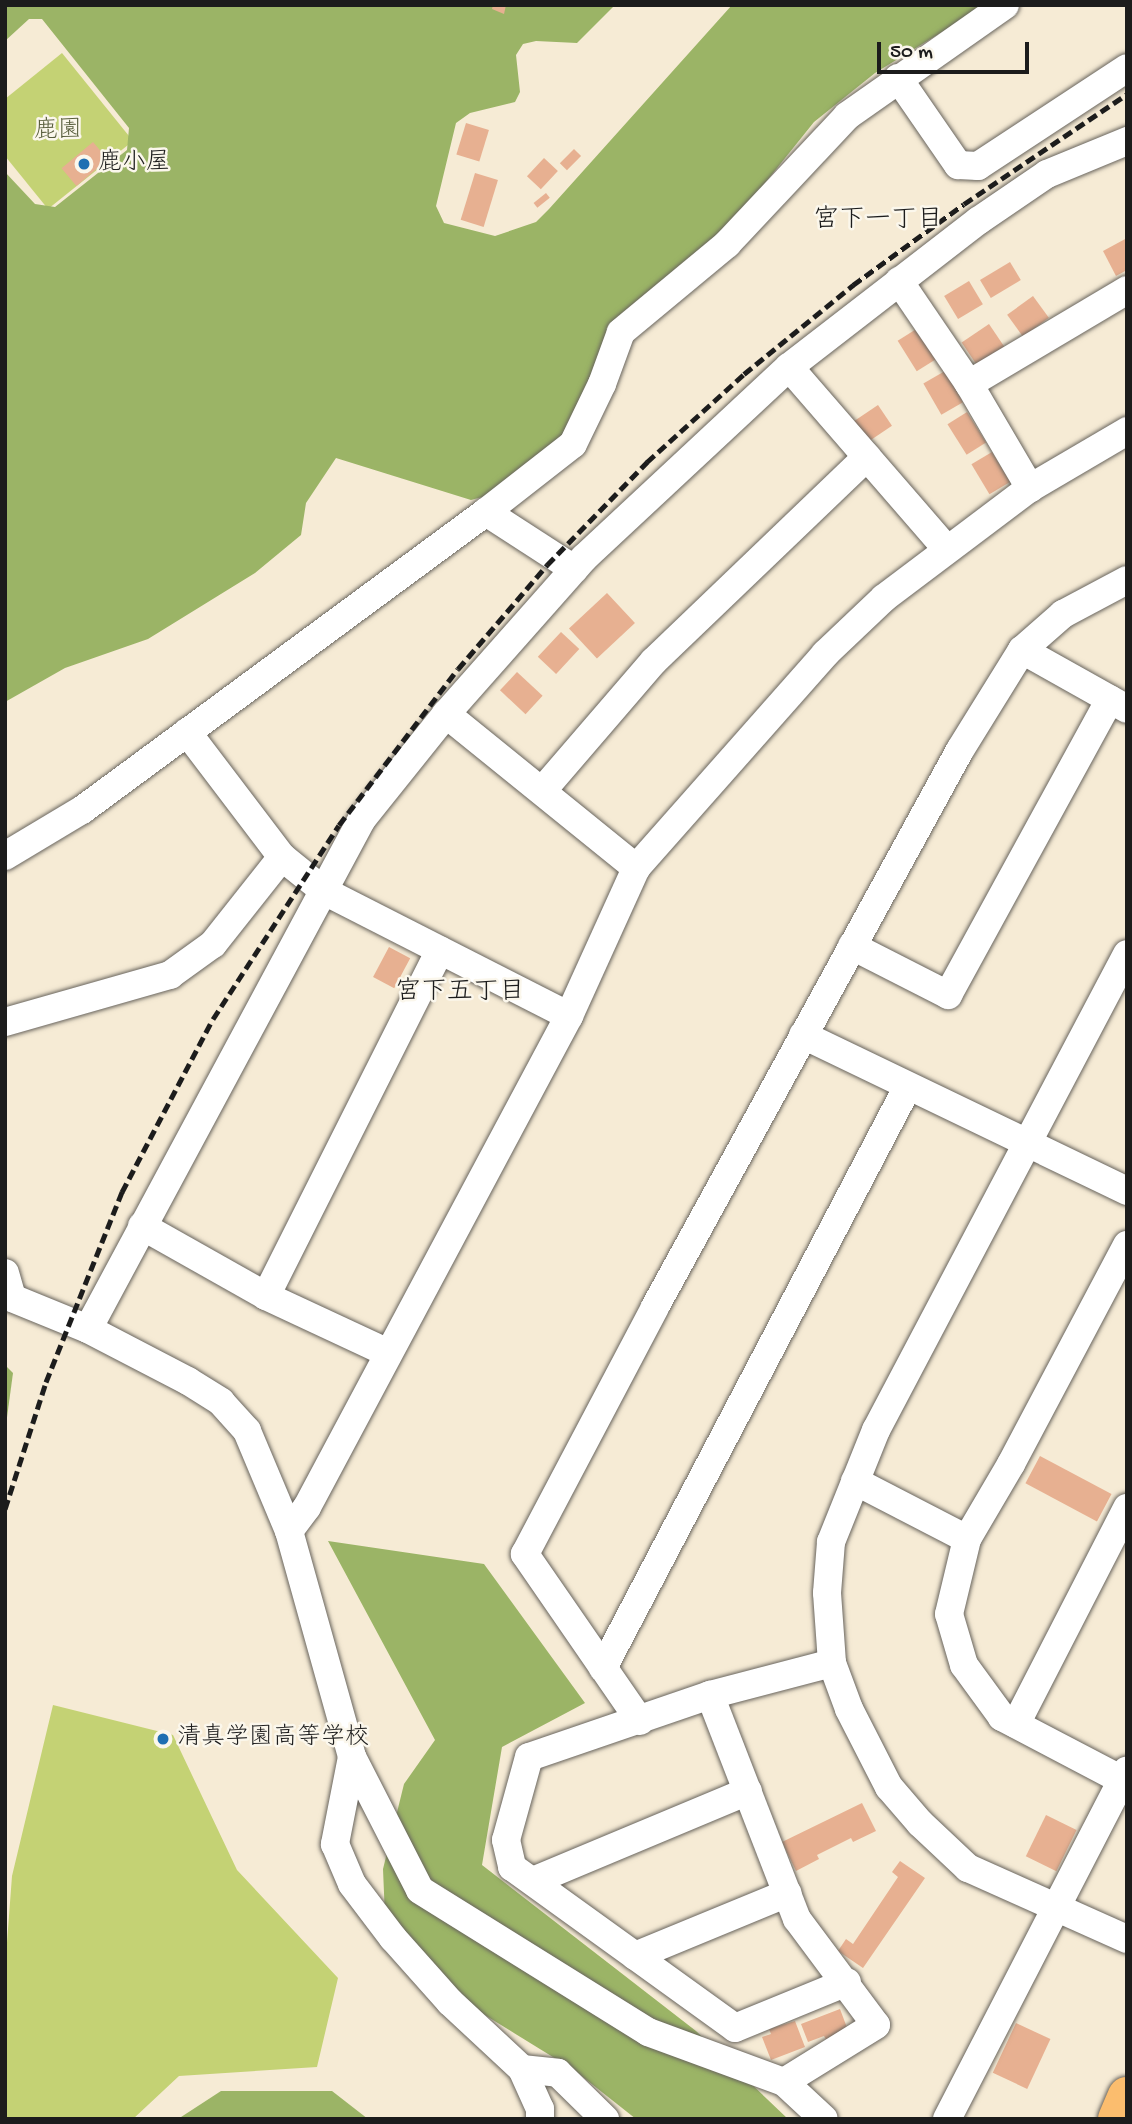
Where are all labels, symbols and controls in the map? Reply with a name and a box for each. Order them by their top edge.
scale bar [880,28,1032,72]
text: 50 m [890,41,933,66]
park label: 鹿園 [34,118,82,146]
place label: 鹿小屋 [98,150,170,178]
marker: 鹿小屋 [76,156,92,172]
district label: 宮下一丁目 [813,206,943,238]
district label: 宮下五丁目 [395,978,525,1010]
place label: 清真学園高等学校 [177,1725,369,1753]
marker: 清真学園高等学校 [155,1731,171,1747]

